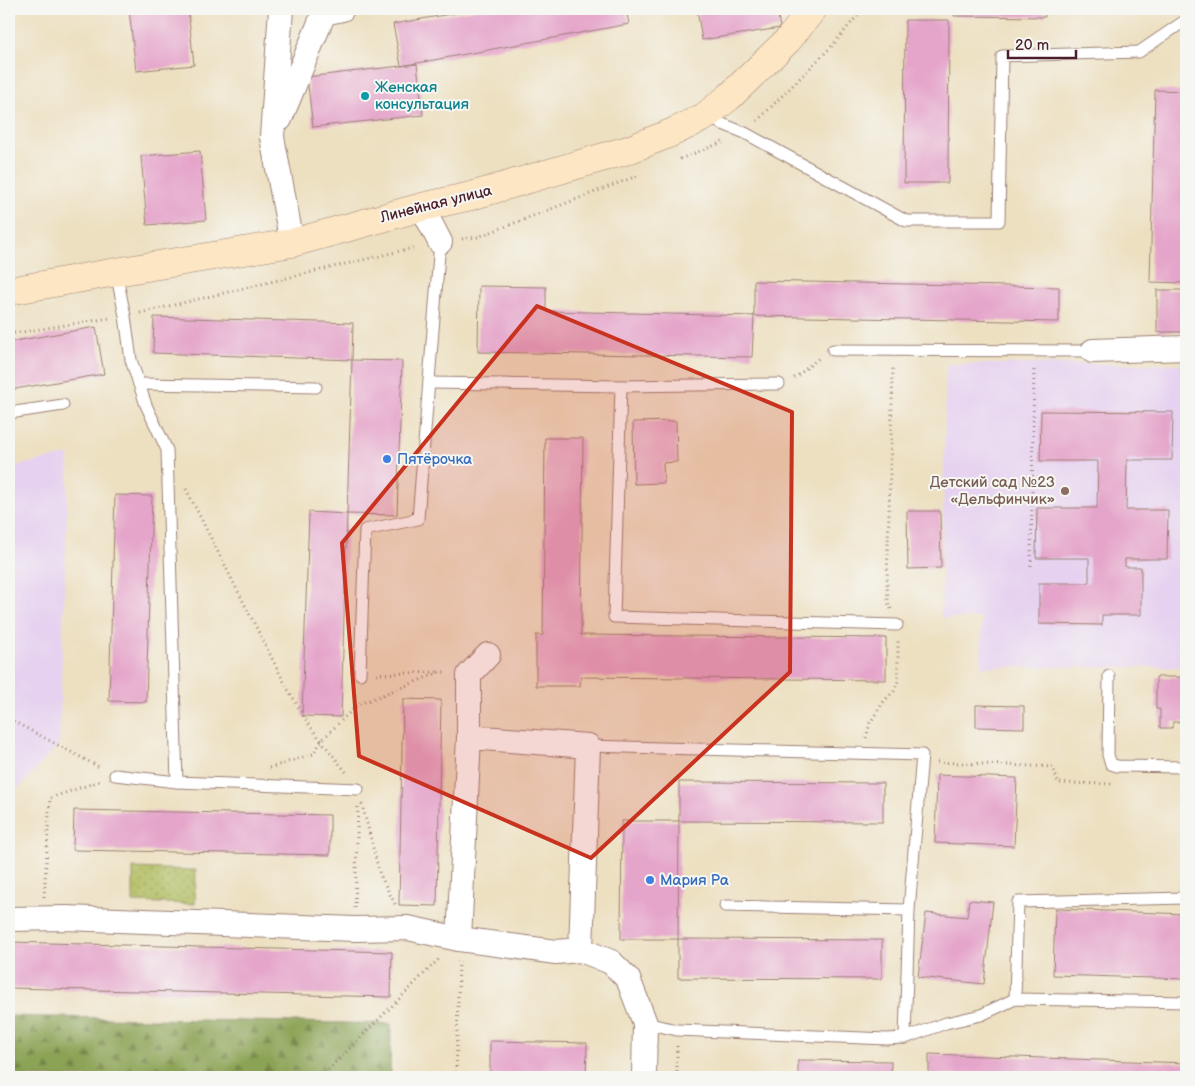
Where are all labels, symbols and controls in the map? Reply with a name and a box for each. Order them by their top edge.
scale bar [1008,28,1075,60]
text: 20 m [1015,36,1049,55]
place label: Женская консультация [375,78,469,114]
marker: Женская консультация [359,90,371,102]
street label: Линейная улица [377,181,494,227]
place label: Пятёрочка [397,450,472,469]
marker: Пятёрочка [381,453,393,465]
place label: Детский сад №23 «Дельфинчик» [930,473,1055,509]
marker: Детский сад №23 «Дельфинчик» [1059,485,1071,497]
place label: Мария Ра [660,871,729,890]
marker: Мария Ра [644,874,656,886]

